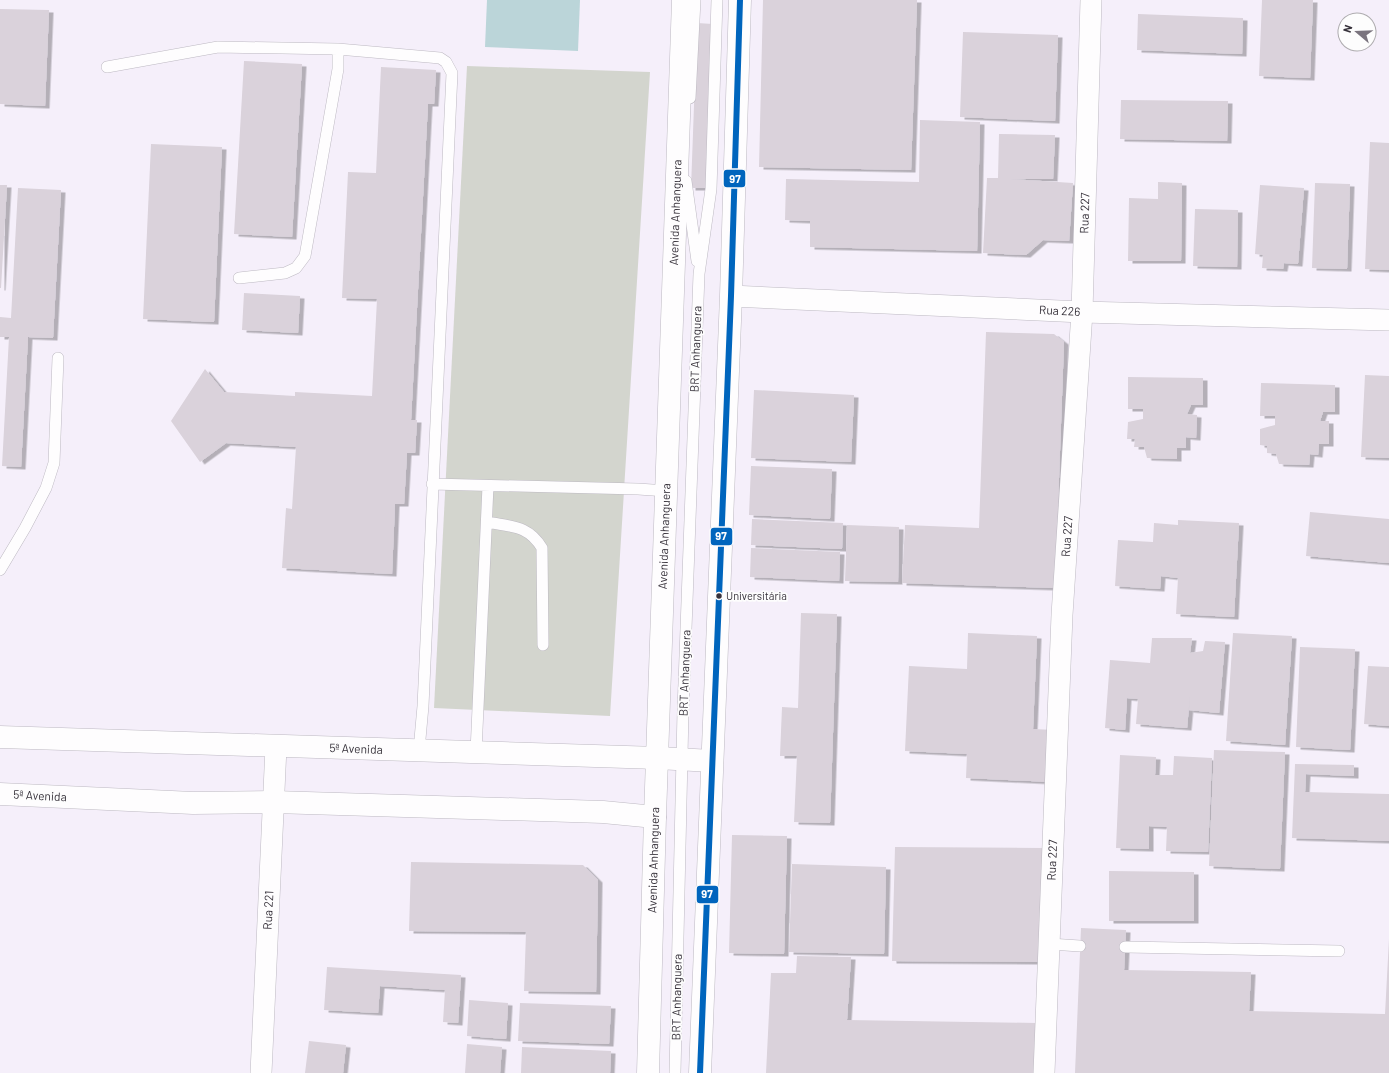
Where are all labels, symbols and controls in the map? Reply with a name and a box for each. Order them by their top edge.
north arrow [1337,12,1377,52]
text: N [1340,23,1354,34]
street label: Avenida Anhanguera [666,159,684,266]
line badge: 97 [723,169,746,188]
text: 97 [729,172,741,185]
street label: Rua 227 [1076,192,1091,234]
street label: Rua 226 [1039,302,1081,318]
street label: BRT Anhanguera [686,305,704,392]
street label: Avenida Anhanguera [655,483,672,589]
street label: Rua 227 [1058,515,1075,557]
line badge: 97 [710,527,733,546]
text: 97 [715,529,727,542]
place label: Universitária [726,589,787,602]
marker: Universitária [714,591,724,601]
street label: BRT Anhanguera [675,629,693,716]
street label: 5ª Avenida [329,740,383,756]
street label: 5ª Avenida [13,787,67,803]
street label: Avenida Anhanguera [644,807,661,913]
street label: Rua 227 [1044,839,1059,881]
line badge: 97 [696,885,719,904]
text: 97 [701,887,713,900]
street label: Rua 221 [260,890,275,930]
street label: BRT Anhanguera [668,954,684,1040]

